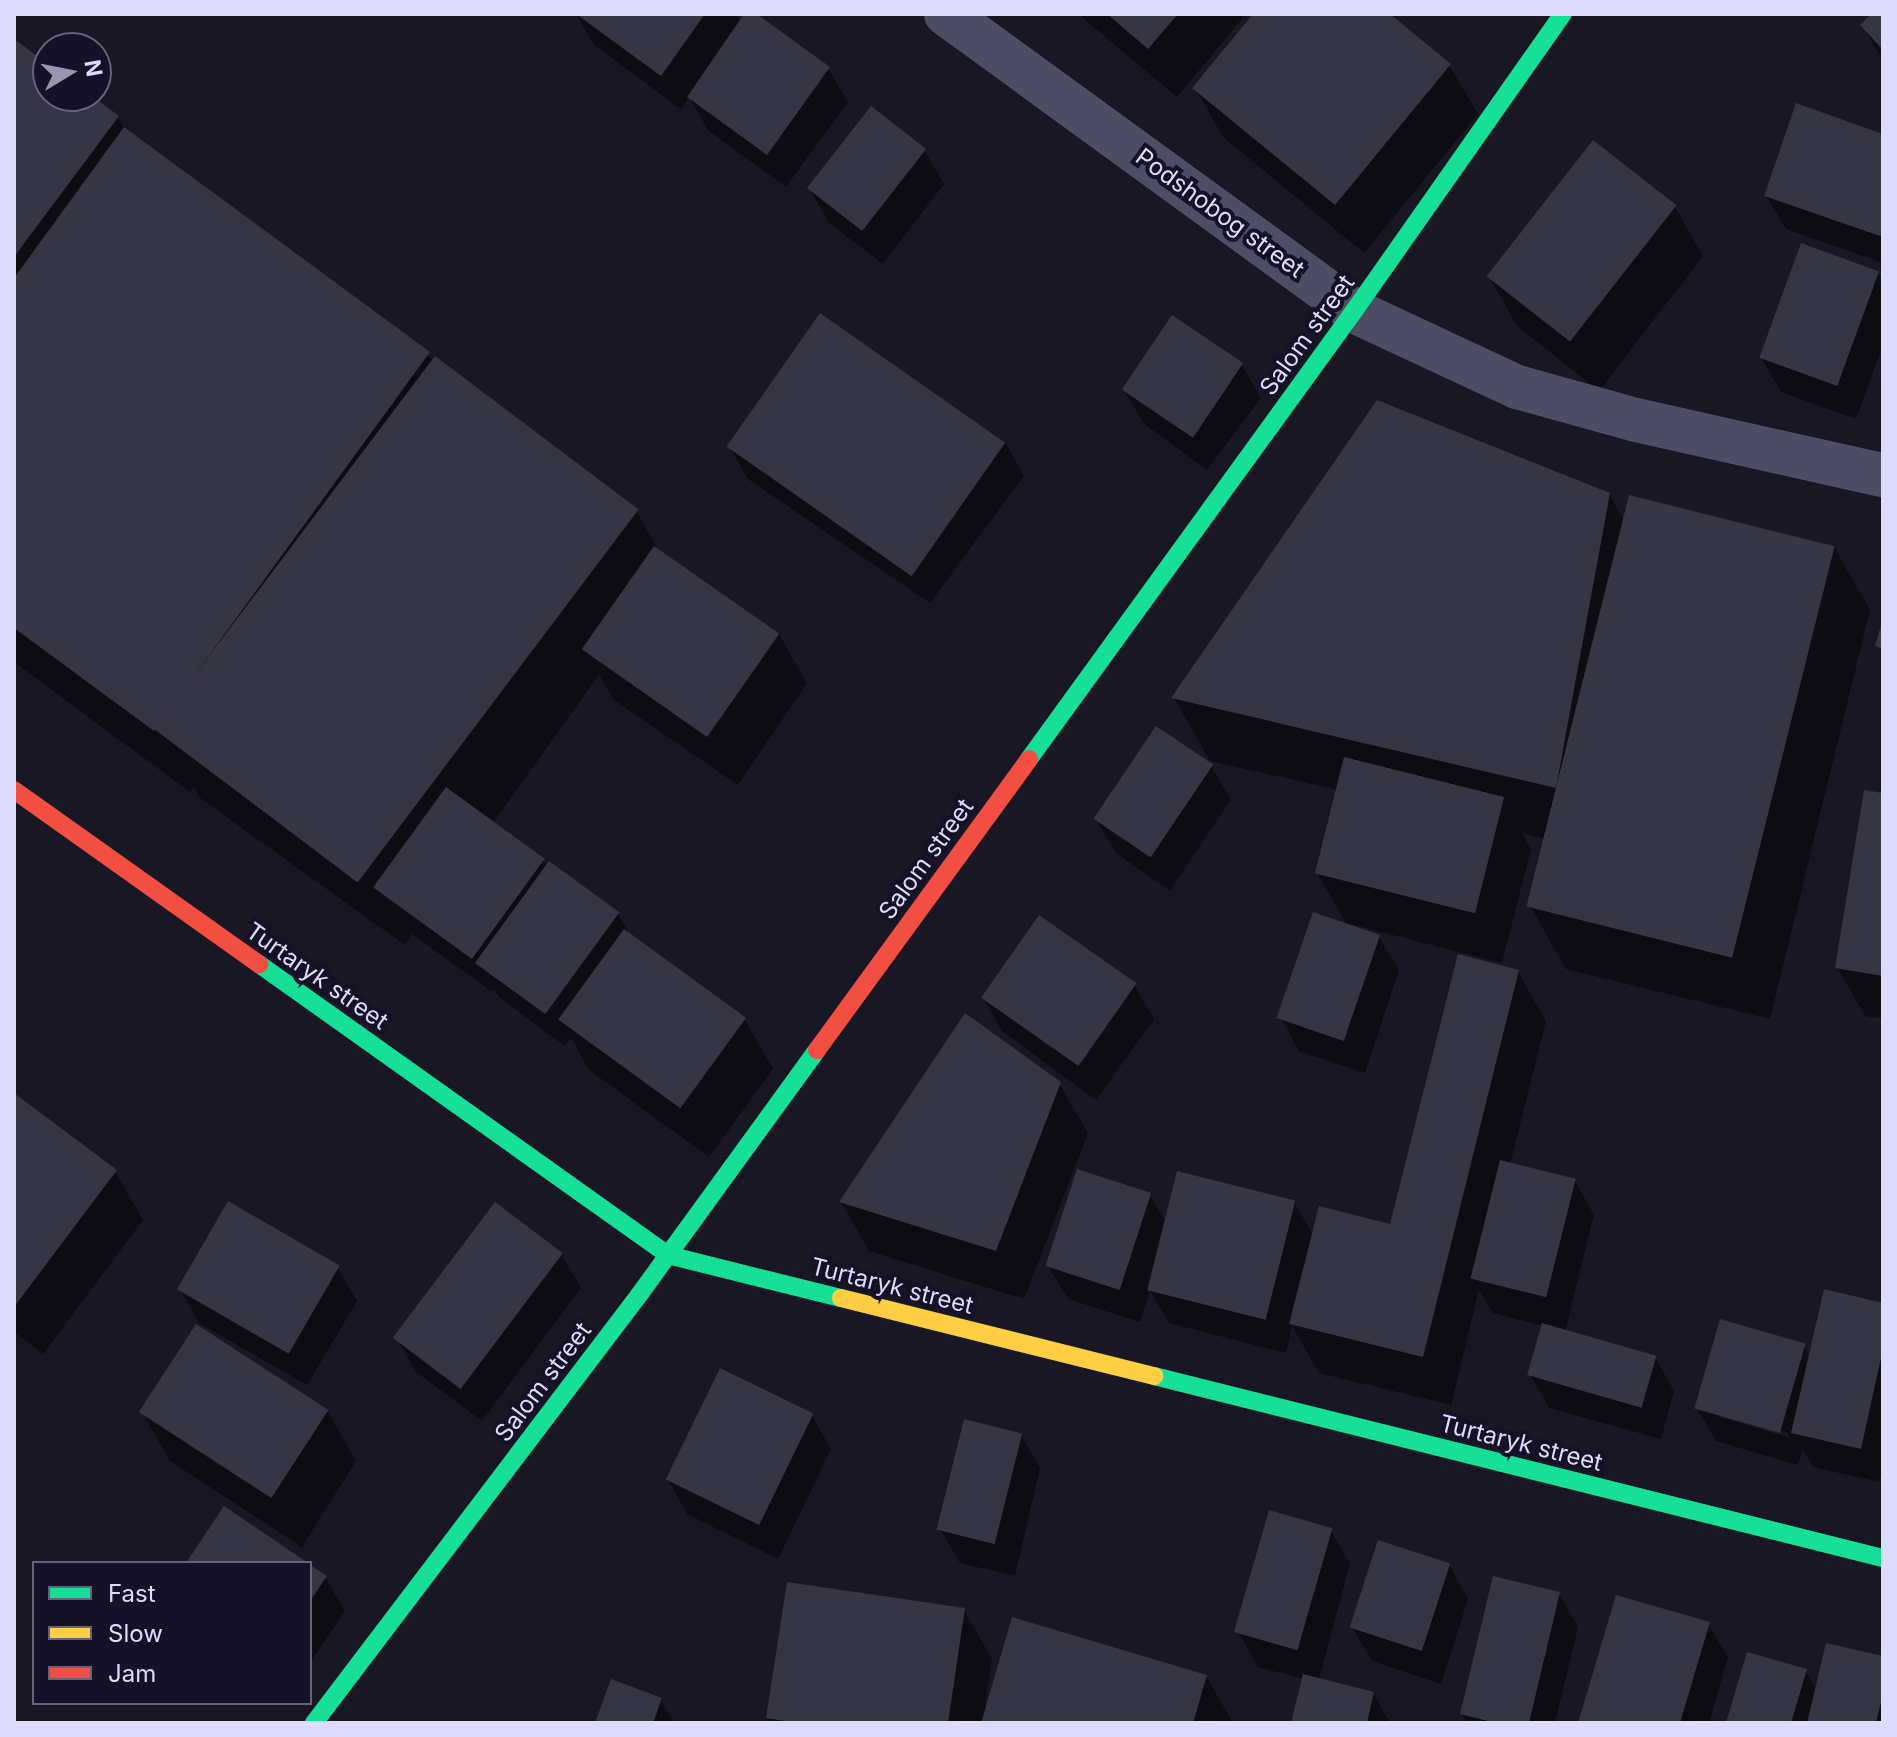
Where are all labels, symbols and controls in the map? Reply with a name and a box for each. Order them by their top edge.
north arrow [32,32,112,112]
text: N [79,58,108,79]
street label: Podshobog street [1130,142,1310,284]
street label: Salom street [1254,269,1360,401]
street label: Salom street [873,793,979,925]
street label: Turtaryk street [240,916,394,1036]
street label: Turtaryk street [808,1252,976,1320]
street label: Salom street [489,1317,597,1447]
street label: Turtaryk street [1437,1409,1605,1477]
legend [32,1561,312,1705]
text: Fast [108,1579,156,1608]
text: Slow [108,1619,163,1648]
text: Jam [108,1659,156,1688]

